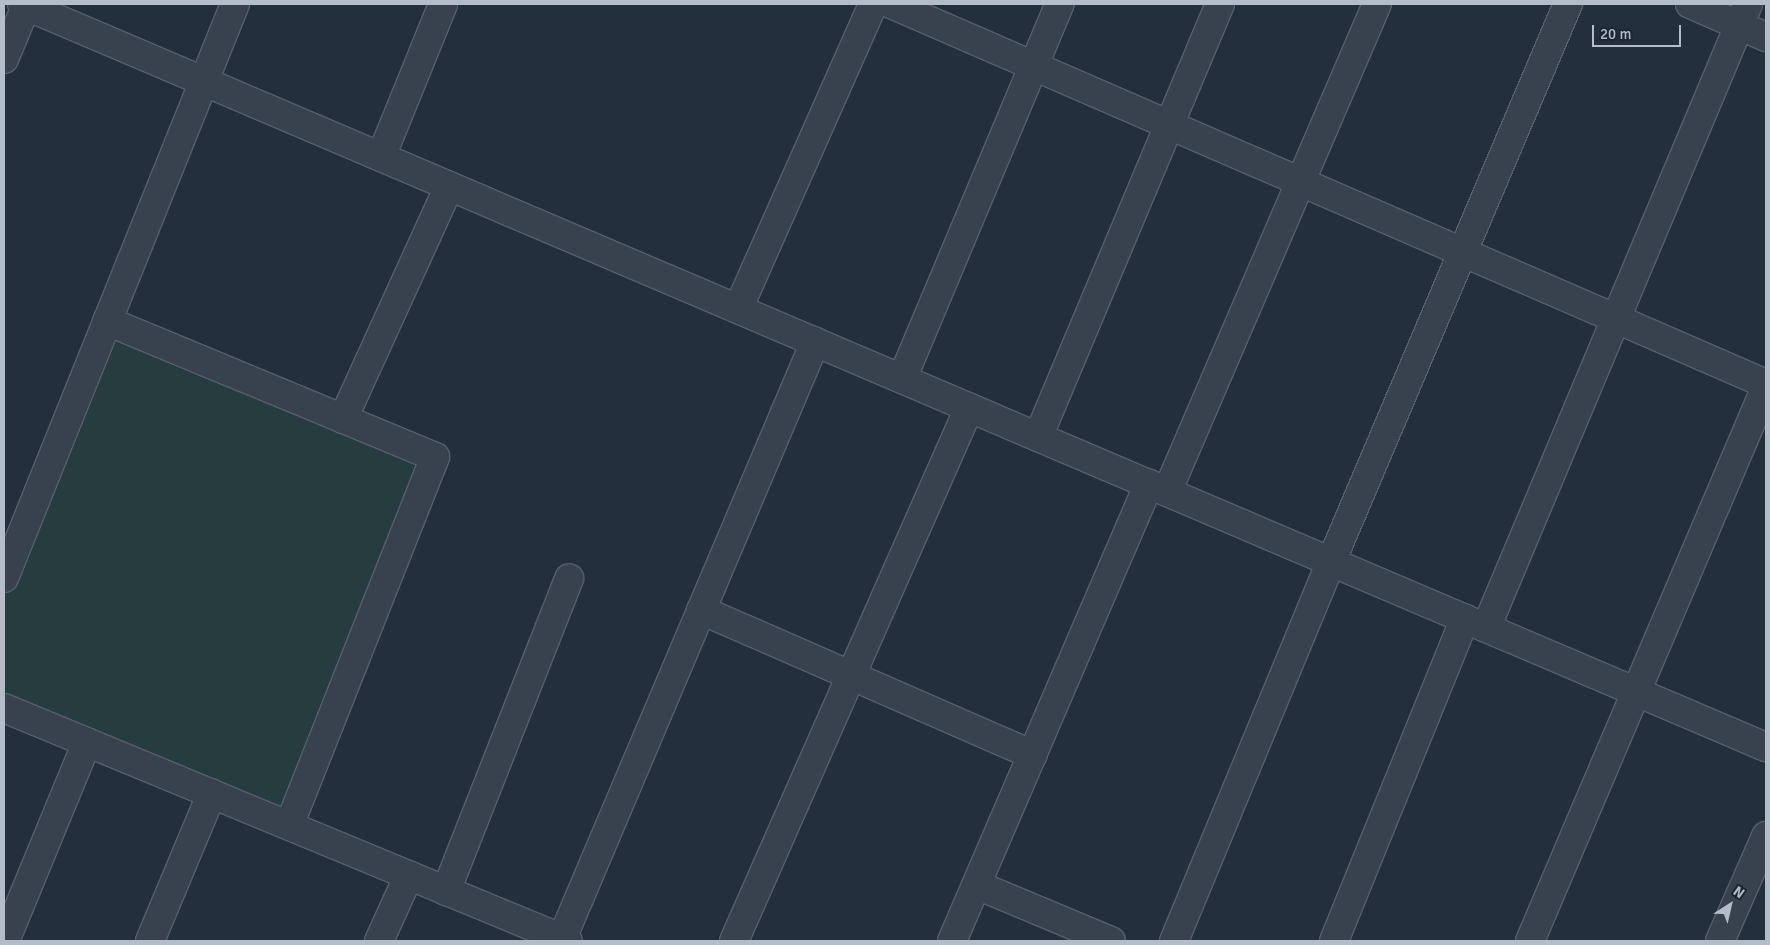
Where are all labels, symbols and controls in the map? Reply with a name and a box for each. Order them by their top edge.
scale bar [1595,15,1684,47]
text: 20 m [1600,25,1631,43]
north arrow [1705,880,1755,930]
text: N [1730,883,1748,902]

